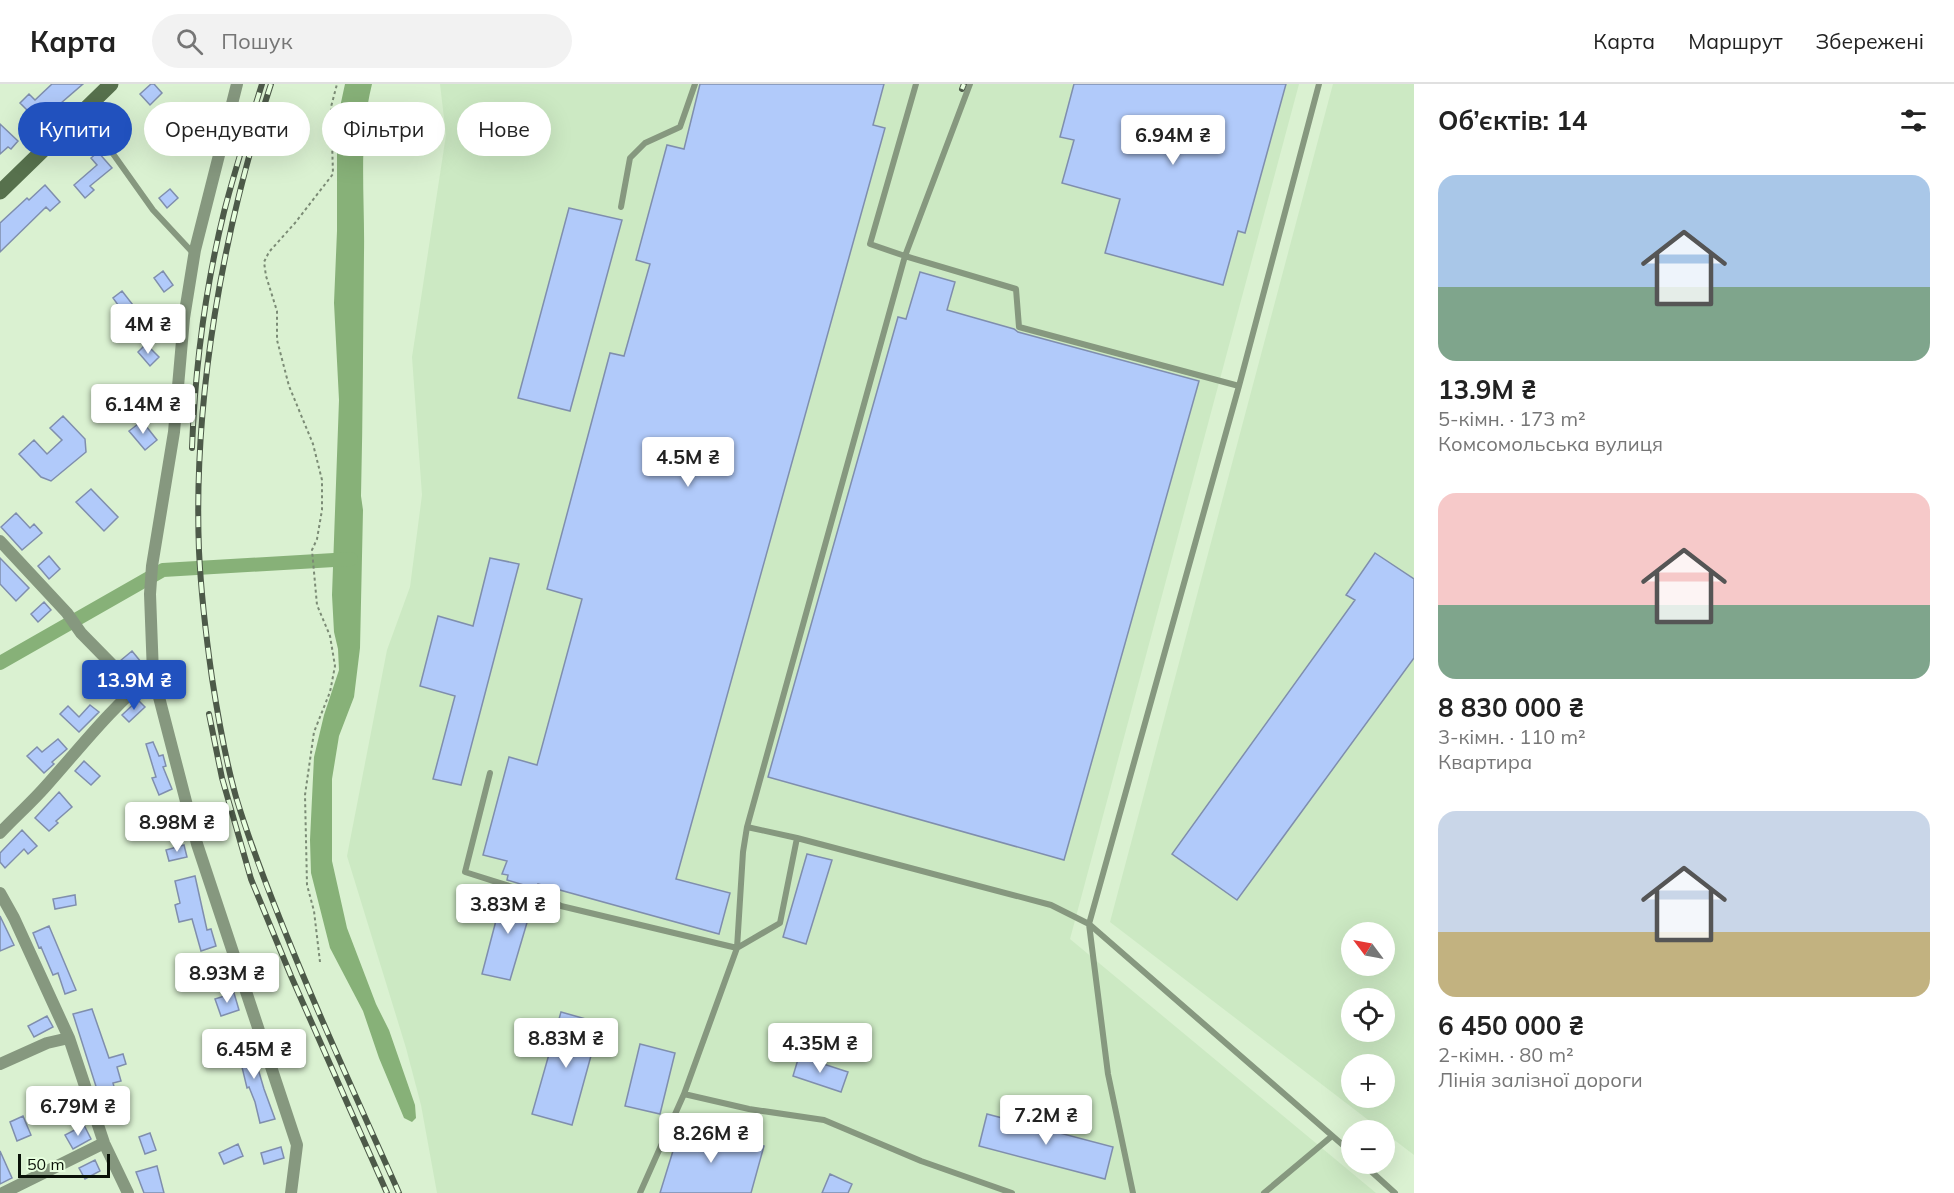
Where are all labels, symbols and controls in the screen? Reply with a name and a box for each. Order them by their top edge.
search box [152,14,572,68]
text: Карта [30,24,116,59]
icon: search [173,25,206,58]
text: Пошук [221,27,292,55]
text: Карта [1593,28,1655,54]
text: Маршрут [1688,28,1783,54]
text: Збережені [1816,28,1924,54]
chip: Купити [18,102,132,156]
chip: Орендувати [144,102,310,156]
chip: Фільтри [322,102,445,156]
chip: Нове [457,102,551,156]
text: Об’єктів: 14 [1438,104,1587,137]
icon: filters [1897,104,1930,137]
pin: 6.94M ₴ [1118,115,1228,166]
text: 6.94M ₴ [1135,122,1211,147]
icon: home [1630,214,1738,322]
pin: 4M ₴ [112,304,184,355]
text: 4M ₴ [125,311,171,336]
text: 13.9M ₴ [1438,373,1537,406]
pin: 6.14M ₴ [88,384,198,435]
text: 6.14M ₴ [105,391,181,416]
text: 5-кімн. · 173 m² [1438,406,1586,431]
text: Комсомольська вулиця [1438,431,1663,456]
pin: 4.5M ₴ [639,437,737,488]
text: 4.5M ₴ [656,444,720,469]
icon: home [1630,532,1738,640]
pin: 13.9M ₴ [79,660,189,711]
text: 13.9M ₴ [96,667,172,692]
text: 8 830 000 ₴ [1438,691,1584,724]
text: 3-кімн. · 110 m² [1438,724,1586,749]
text: Квартира [1438,749,1532,774]
pin: 8.98M ₴ [122,802,232,853]
text: 8.98M ₴ [139,809,215,834]
icon: home [1630,850,1738,958]
pin: 3.83M ₴ [453,884,563,935]
text: 3.83M ₴ [470,891,546,916]
north arrow [1341,922,1395,976]
map controls [1341,922,1395,1174]
pin: 8.93M ₴ [172,953,282,1004]
text: 8.93M ₴ [189,960,265,985]
button: locate [1341,988,1395,1042]
text: 6 450 000 ₴ [1438,1009,1584,1042]
pin: 8.83M ₴ [511,1018,621,1069]
pin: 4.35M ₴ [765,1023,875,1074]
text: 8.83M ₴ [528,1025,604,1050]
pin: 6.45M ₴ [199,1029,309,1080]
text: 4.35M ₴ [782,1030,858,1055]
text: 6.45M ₴ [216,1036,292,1061]
text: 2-кімн. · 80 m² [1438,1042,1574,1067]
button: + [1341,1054,1395,1108]
text: Лінія залізної дороги [1438,1067,1643,1092]
pin: 6.79M ₴ [23,1086,133,1137]
text: 6.79M ₴ [40,1093,116,1118]
pin: 7.2M ₴ [997,1095,1095,1146]
text: 7.2M ₴ [1014,1102,1078,1127]
pin: 8.26M ₴ [656,1113,766,1164]
text: 8.26M ₴ [673,1120,749,1145]
button: − [1341,1120,1395,1174]
scale bar [18,1151,110,1178]
text: 50 m [27,1154,64,1174]

